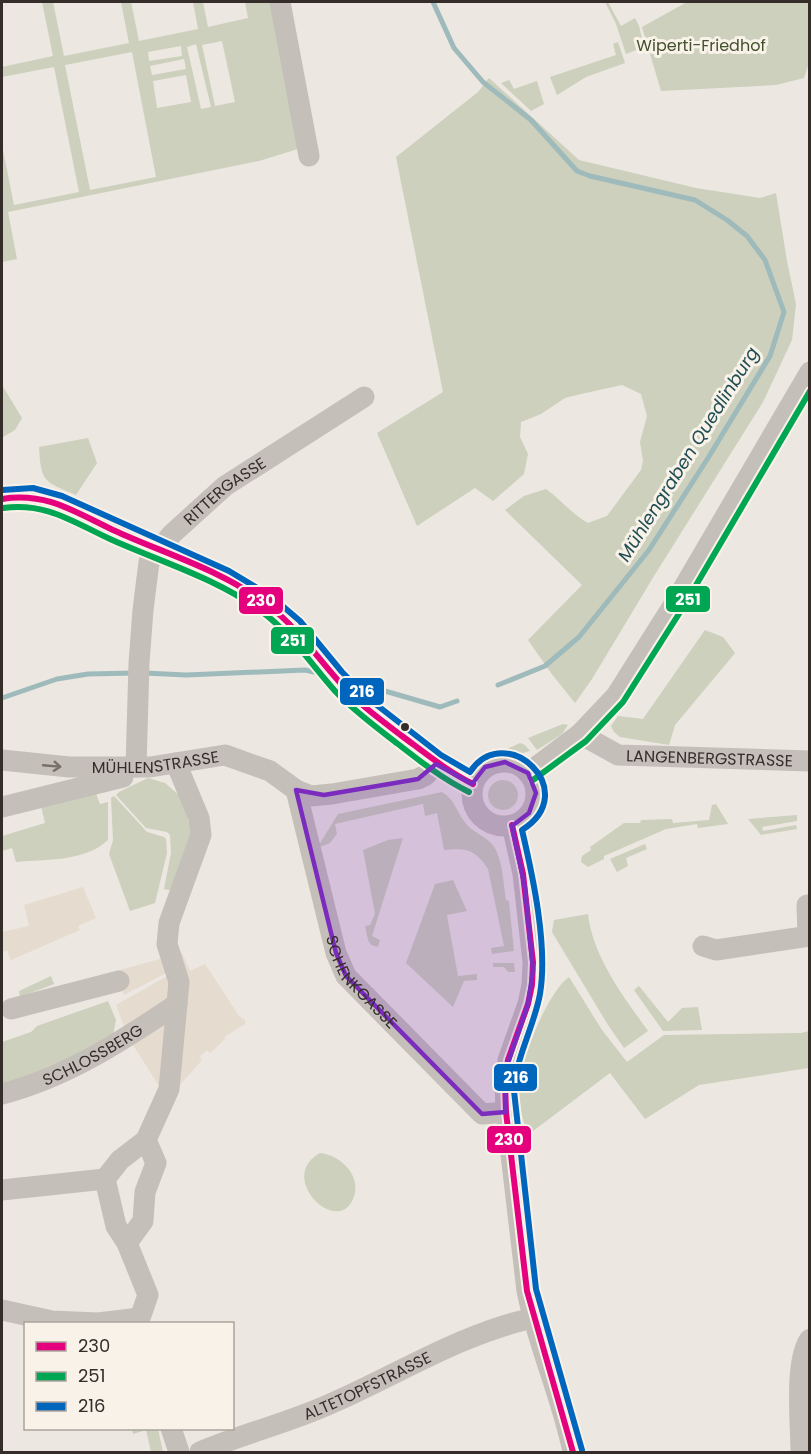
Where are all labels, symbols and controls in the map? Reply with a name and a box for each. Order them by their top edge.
park label: Wiperti-Friedhof [636,34,766,57]
water label: Mühlengraben Quedlinburg [611,342,765,566]
street label: RITTERGASSE [178,451,270,530]
line badge: 251 [665,585,711,613]
line badge: 230 [238,586,284,615]
text: 251 [675,588,701,611]
text: 230 [246,589,276,612]
line badge: 251 [270,626,315,655]
text: 251 [280,629,306,652]
line badge: 216 [339,677,385,706]
text: 216 [349,680,375,703]
unlabelled marker [399,721,411,733]
street label: LANGENBERGSTRASSE [626,744,793,772]
street label: MÜHLENSTRASSE [92,745,220,779]
one-way arrow [42,761,61,772]
street label: SCHENKGASSE [321,933,403,1033]
street label: SCHLOSSBERG [39,1018,147,1091]
line badge: 216 [493,1063,538,1092]
text: 216 [503,1066,529,1089]
line badge: 230 [486,1125,532,1154]
text: 230 [494,1128,524,1151]
legend [24,1322,234,1430]
text: 230 [78,1333,110,1358]
street label: ALTETOPFSTRASSE [300,1346,435,1425]
text: 251 [78,1363,105,1388]
text: 216 [78,1393,106,1418]

